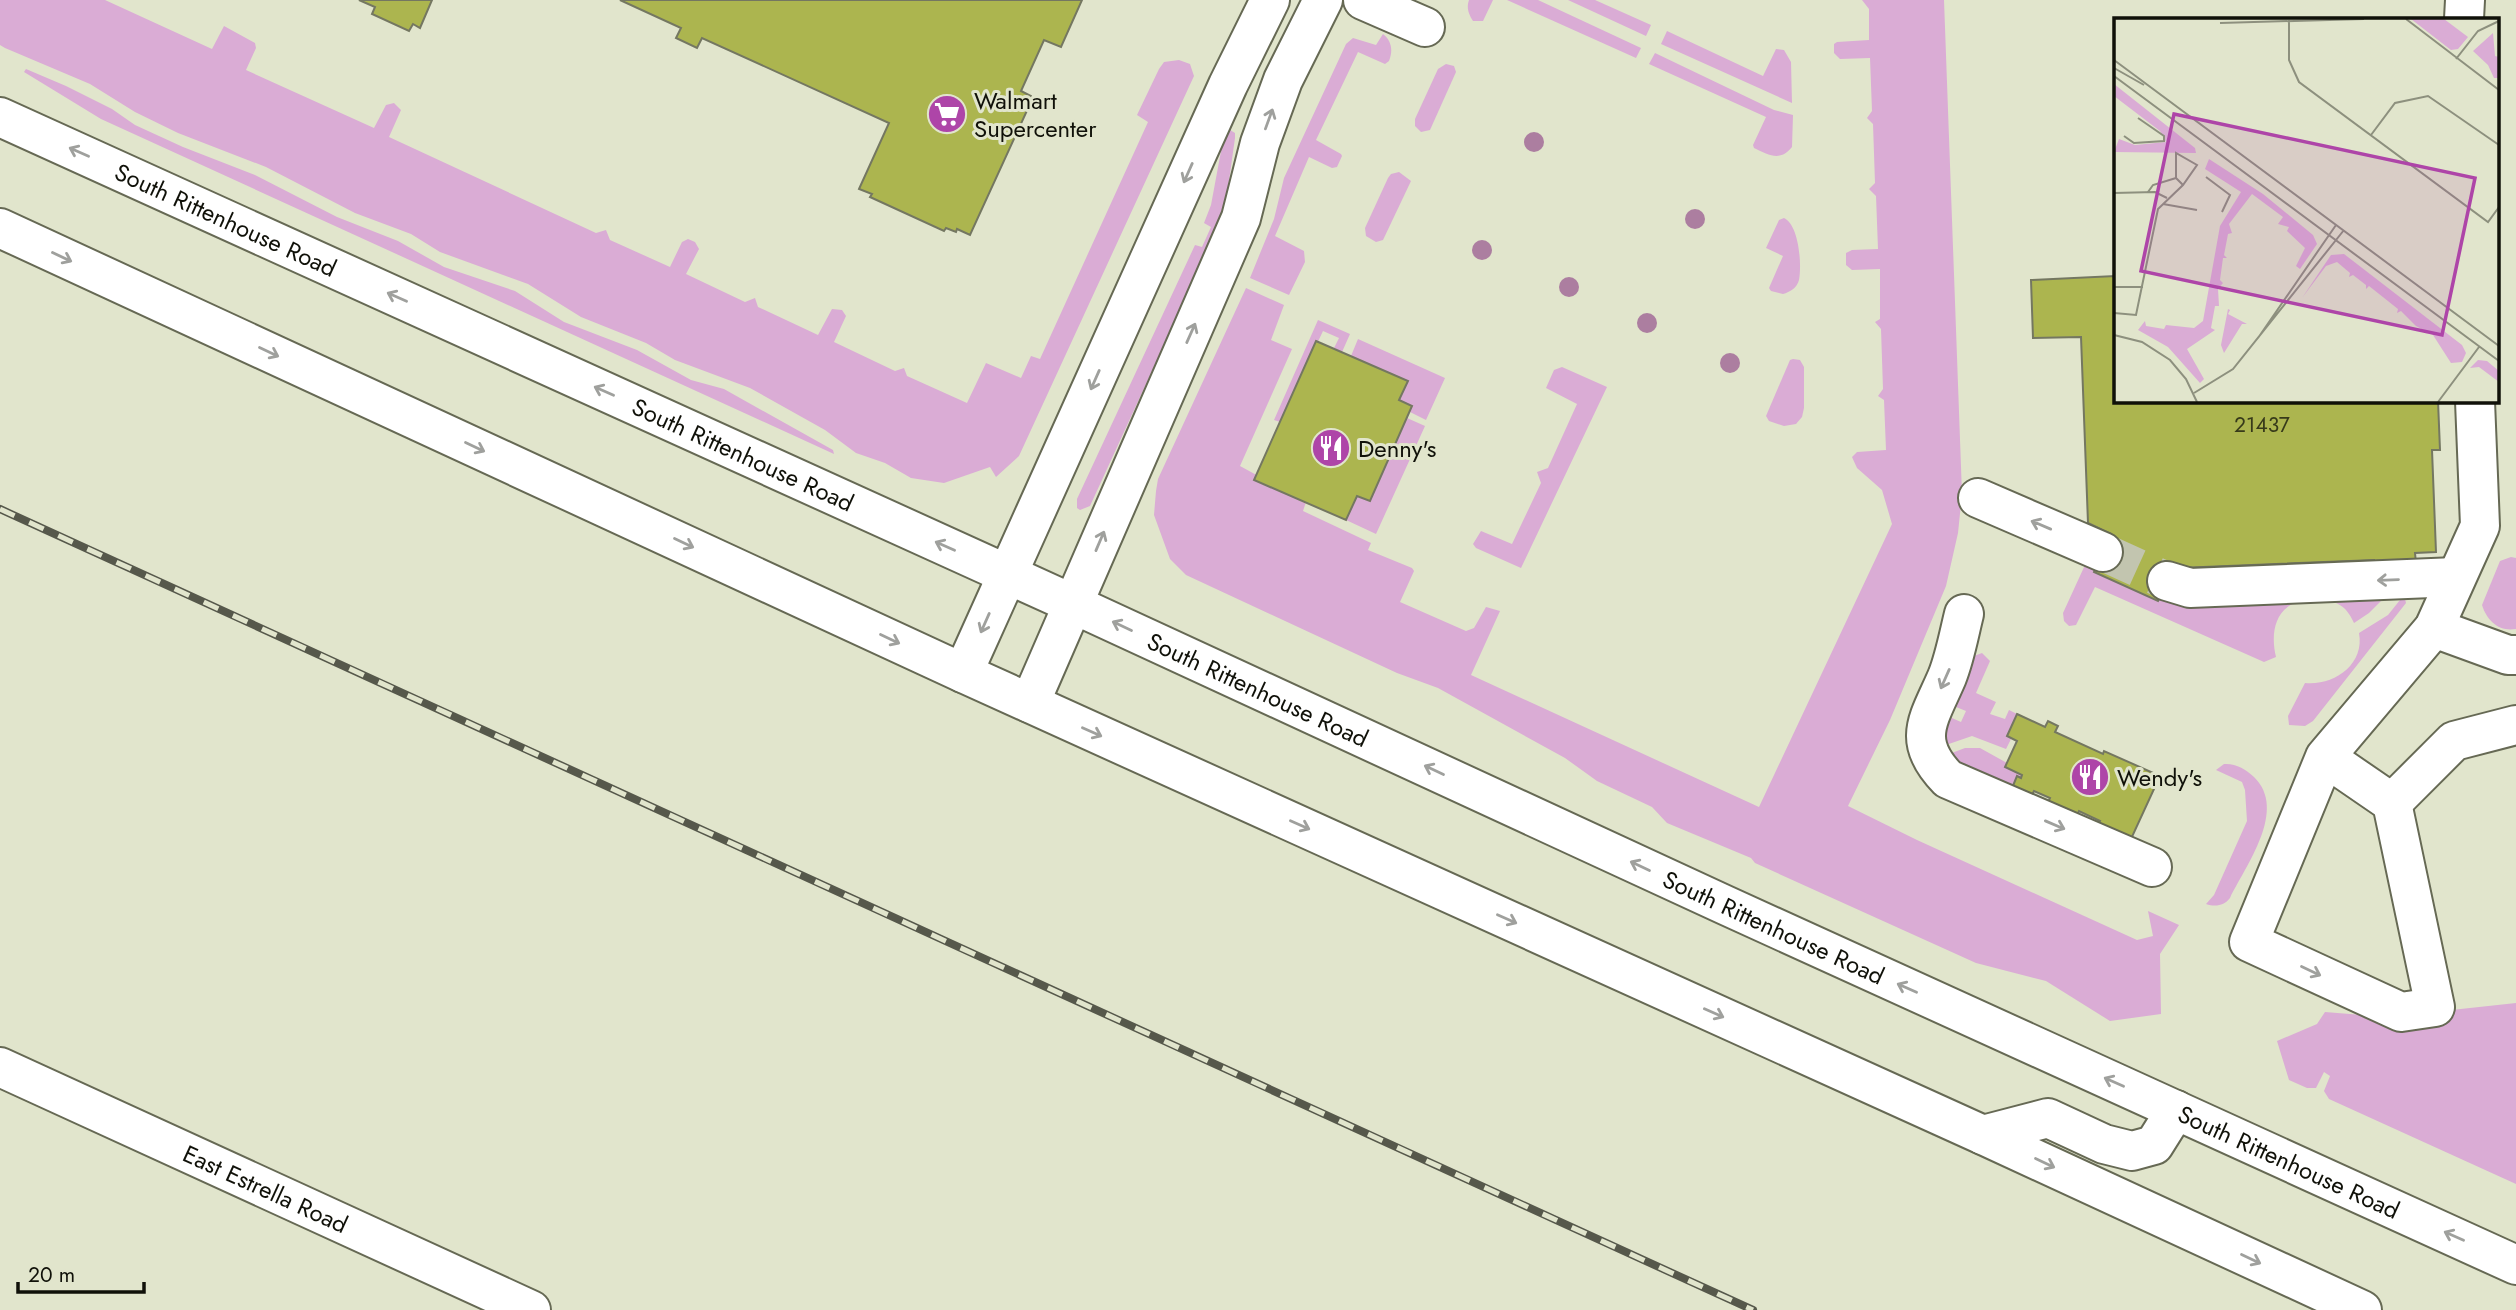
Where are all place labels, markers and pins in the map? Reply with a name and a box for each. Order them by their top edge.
place label: Walmart Supercenter [974,83,1097,146]
supermarket icon: Walmart Supercenter [926,93,968,135]
restaurant icon: Denny's [1310,427,1352,469]
place label: Denny's [1358,431,1436,466]
restaurant icon: Wendy's [2069,756,2111,798]
place label: Wendy's [2117,760,2202,795]

